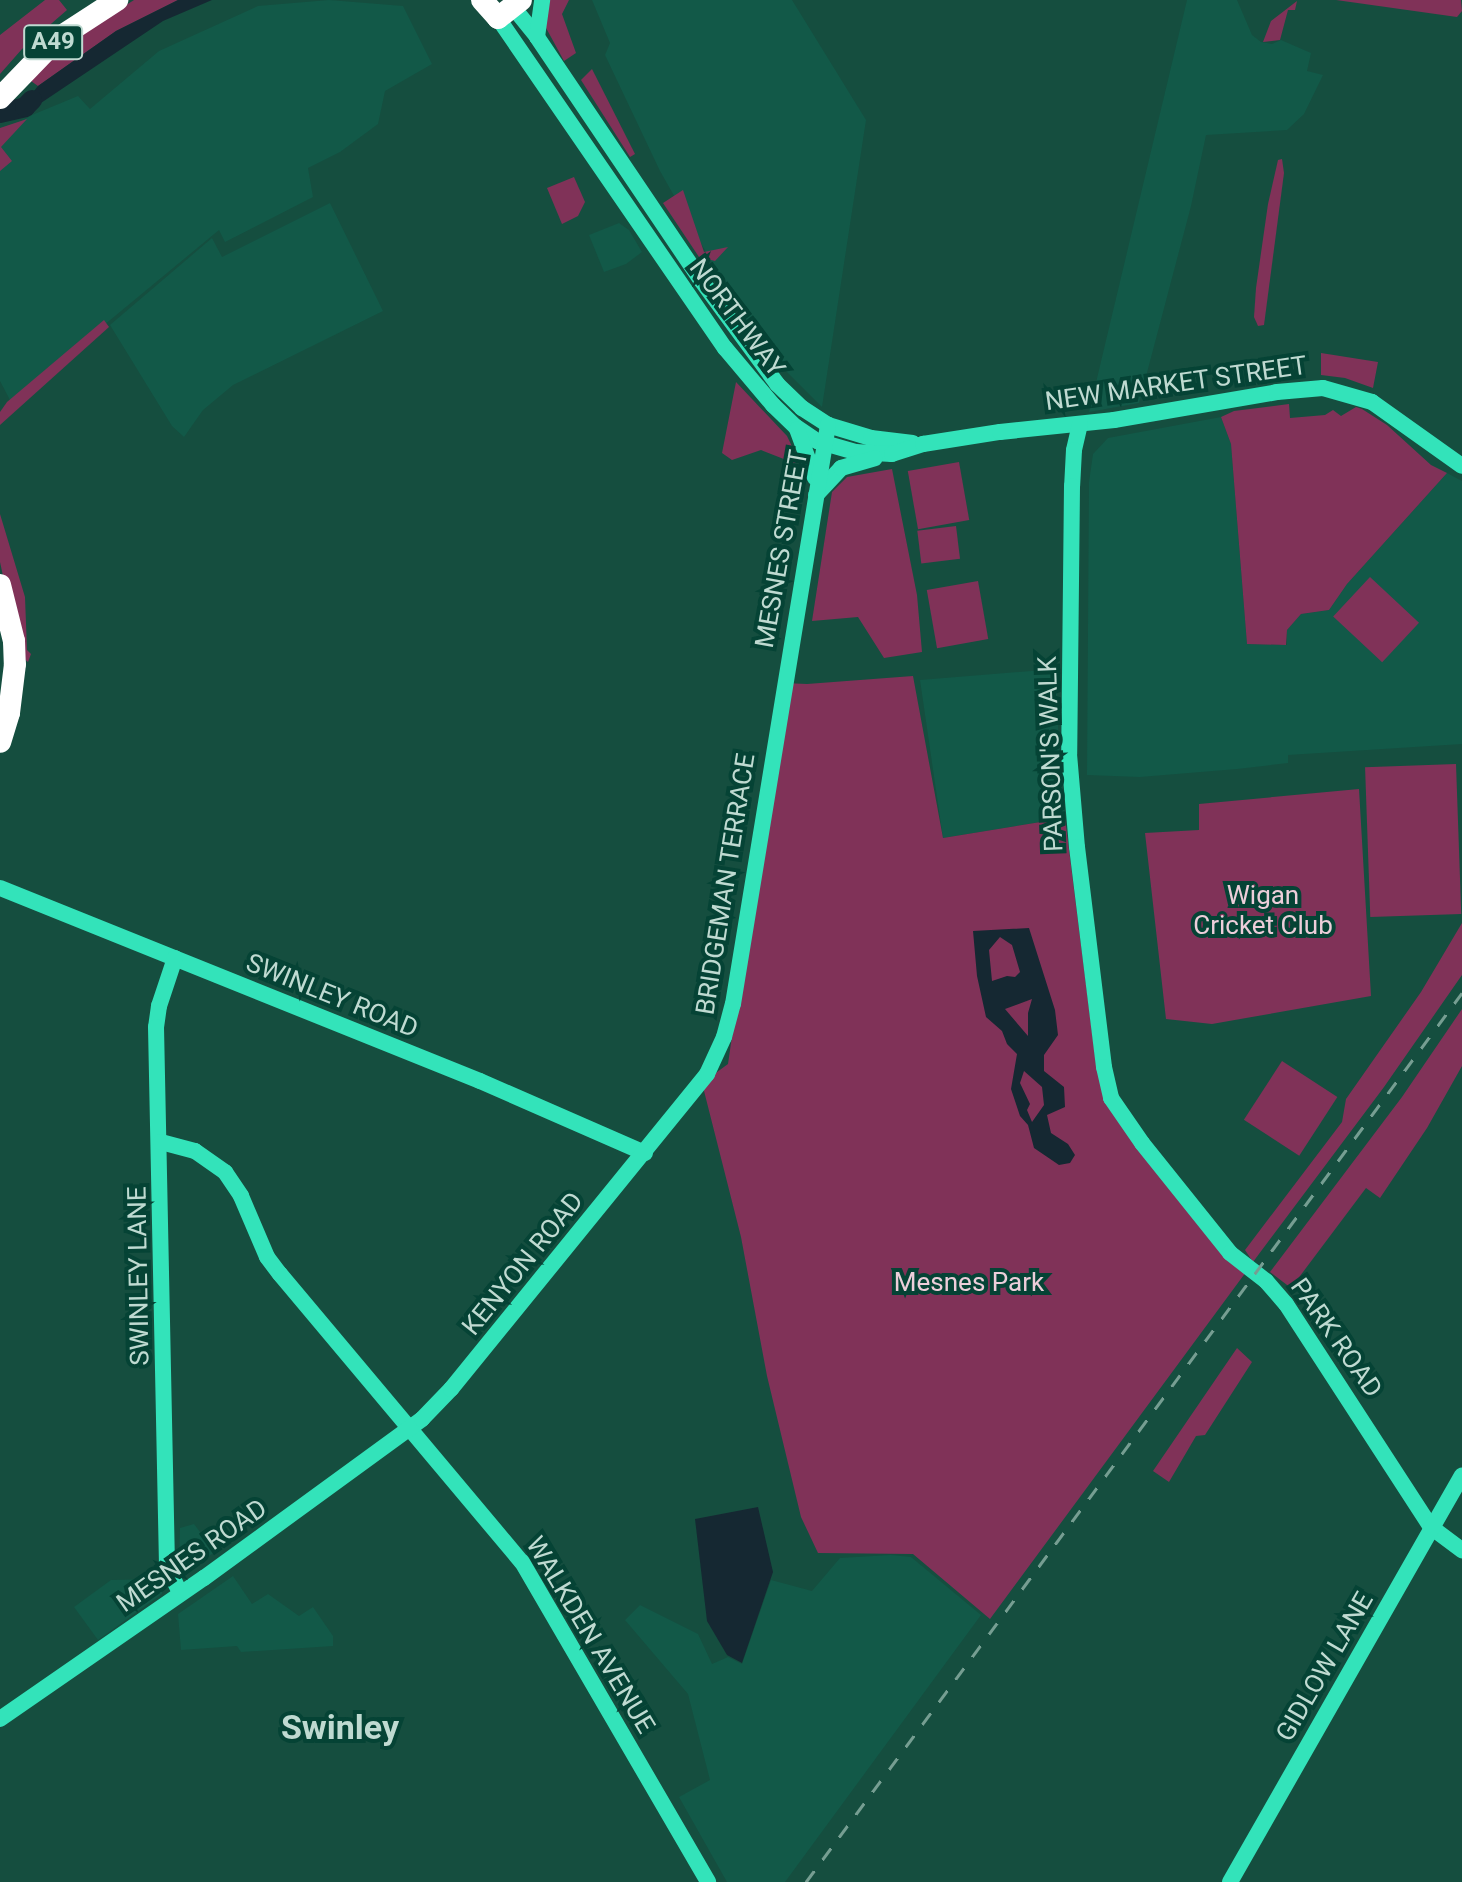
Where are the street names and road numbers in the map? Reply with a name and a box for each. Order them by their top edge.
road number: A49 [23,22,83,62]
street label: NORTHWAY [683,253,791,383]
street label: NEW MARKET STREET [1043,350,1309,418]
street label: MESNES STREET [749,448,815,650]
street label: PARSON'S WALK [1032,656,1070,852]
street label: BRIDGEMAN TERRACE [690,751,762,1017]
street label: SWINLEY ROAD [241,947,423,1045]
street label: SWINLEY LANE [122,1186,156,1366]
street label: KENYON ROAD [456,1186,590,1342]
street label: PARK ROAD [1284,1273,1388,1403]
street label: MESNES ROAD [111,1493,273,1619]
street label: WALKDEN AVENUE [519,1531,661,1739]
street label: GIDLOW LANE [1270,1587,1380,1747]

